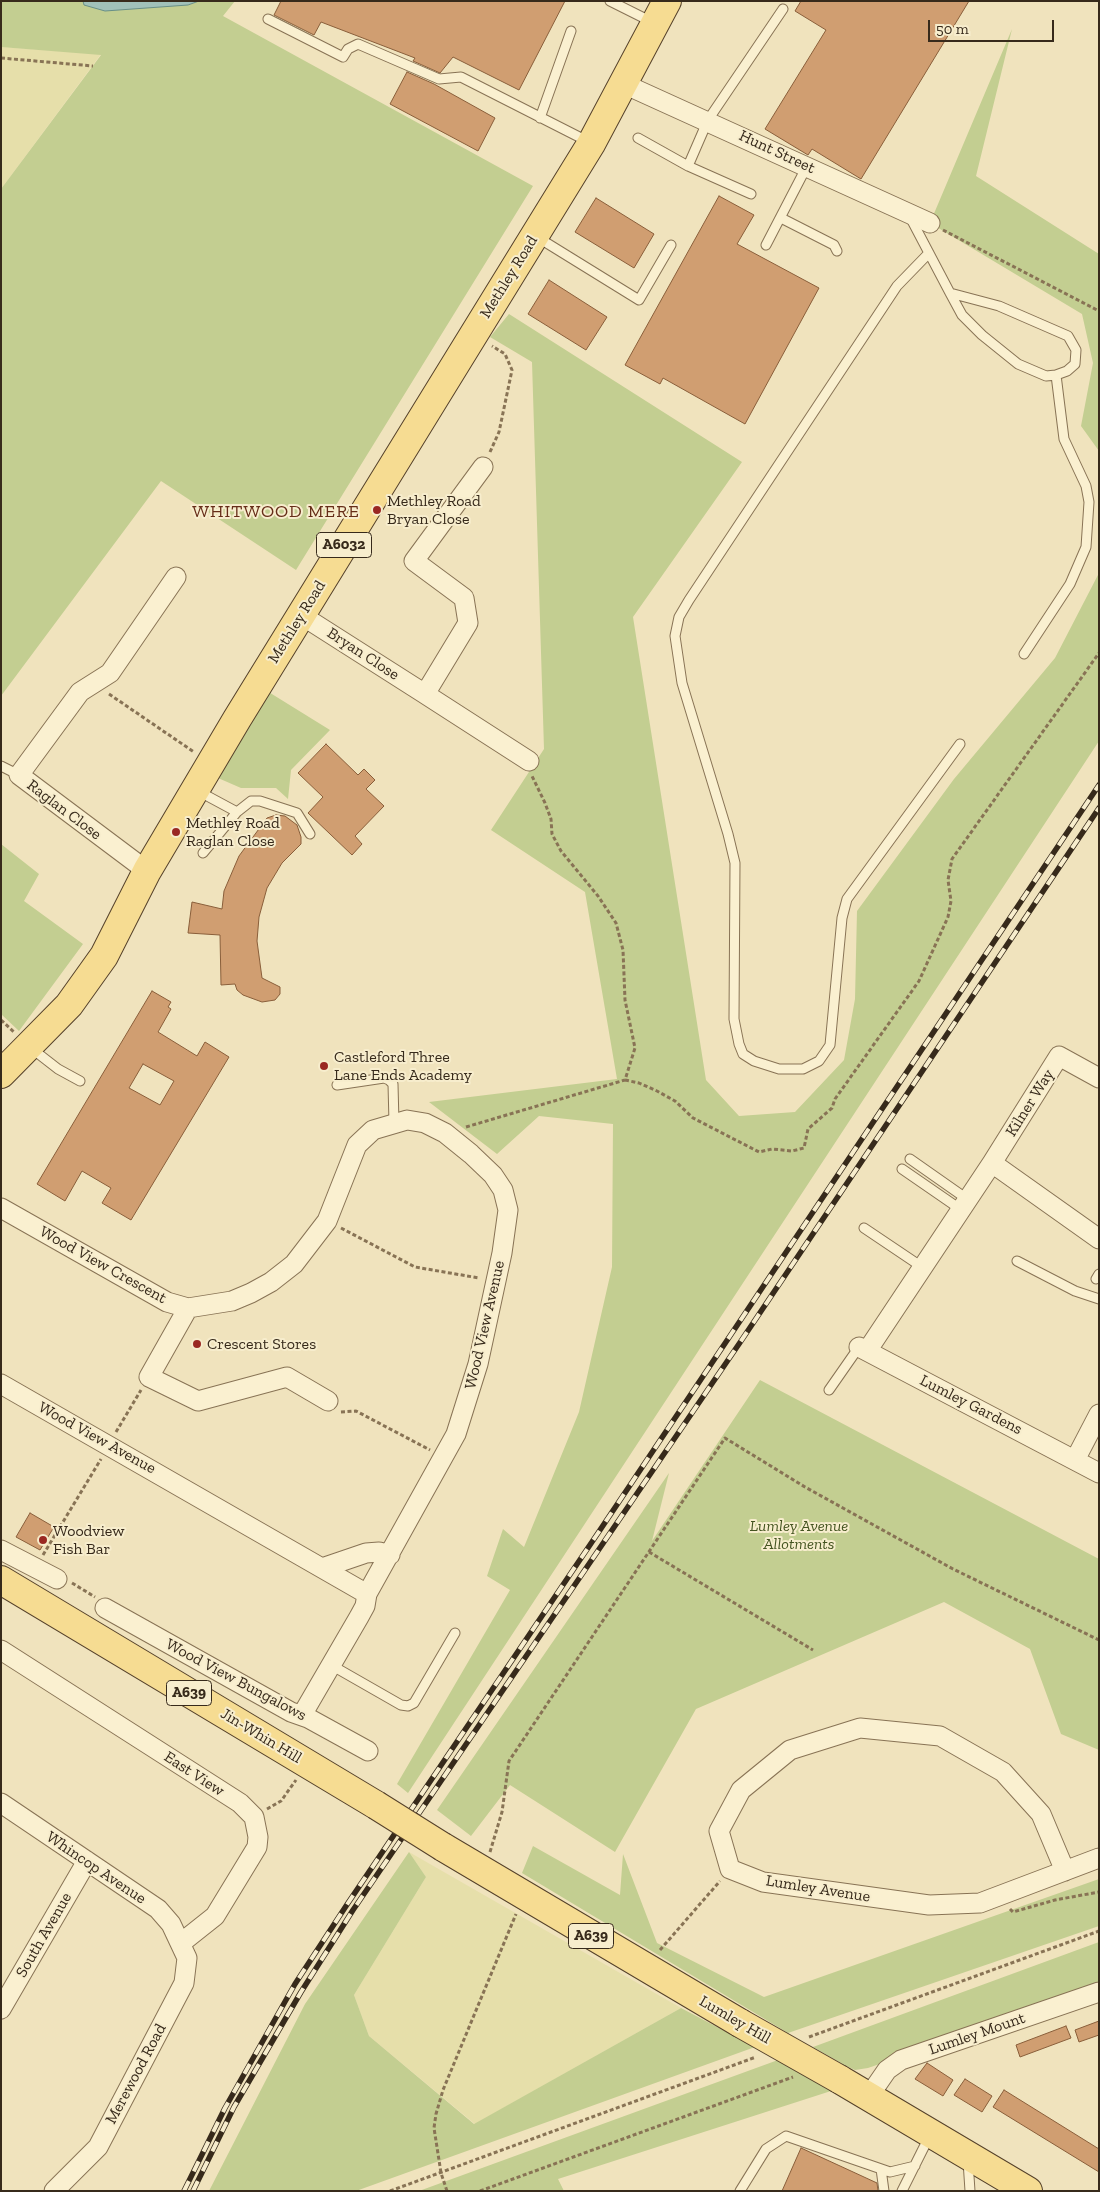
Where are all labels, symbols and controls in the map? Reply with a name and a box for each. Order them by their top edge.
scale bar [930,10,1056,42]
text: 50 m [936,20,969,38]
street label: Hunt Street [736,126,818,178]
street label: Methley Road [476,232,542,322]
place label: Methley Road Bryan Close [387,491,481,529]
district label: WHITWOOD MERE [191,501,361,523]
marker: Methley Road Bryan Close [371,504,383,516]
road number: A6032 [316,532,372,558]
street label: Methley Road [264,577,330,667]
street label: Bryan Close [323,624,403,684]
street label: Raglan Close [23,776,105,844]
place label: Methley Road Raglan Close [186,813,280,851]
marker: Methley Road Raglan Close [170,826,182,838]
place label: Castleford Three Lane Ends Academy [334,1047,472,1085]
marker: Castleford Three Lane Ends Academy [318,1060,330,1072]
street label: Kilner Way [1002,1066,1058,1140]
street label: Wood View Crescent [36,1222,170,1308]
street label: Wood View Avenue [461,1259,509,1391]
place label: Crescent Stores [207,1334,316,1354]
marker: Crescent Stores [191,1338,203,1350]
street label: Lumley Gardens [916,1371,1026,1439]
street label: Wood View Avenue [35,1398,159,1478]
park label: Lumley Avenue Allotments [750,1516,848,1554]
place label: Woodview Fish Bar [53,1521,125,1559]
marker: Woodview Fish Bar [37,1534,49,1546]
street label: Wood View Bungalows [162,1635,310,1725]
road number: A639 [166,1680,212,1706]
street label: Jin-Whin Hill [217,1704,305,1768]
street label: East View [160,1747,228,1801]
street label: Whincop Avenue [42,1828,150,1908]
street label: Lumley Avenue [764,1871,872,1907]
street label: South Avenue [12,1889,76,1981]
road number: A639 [568,1924,614,1948]
street label: Lumley Hill [696,1992,774,2048]
street label: Lumley Mount [926,2009,1028,2059]
street label: Merewood Road [102,2021,170,2127]

